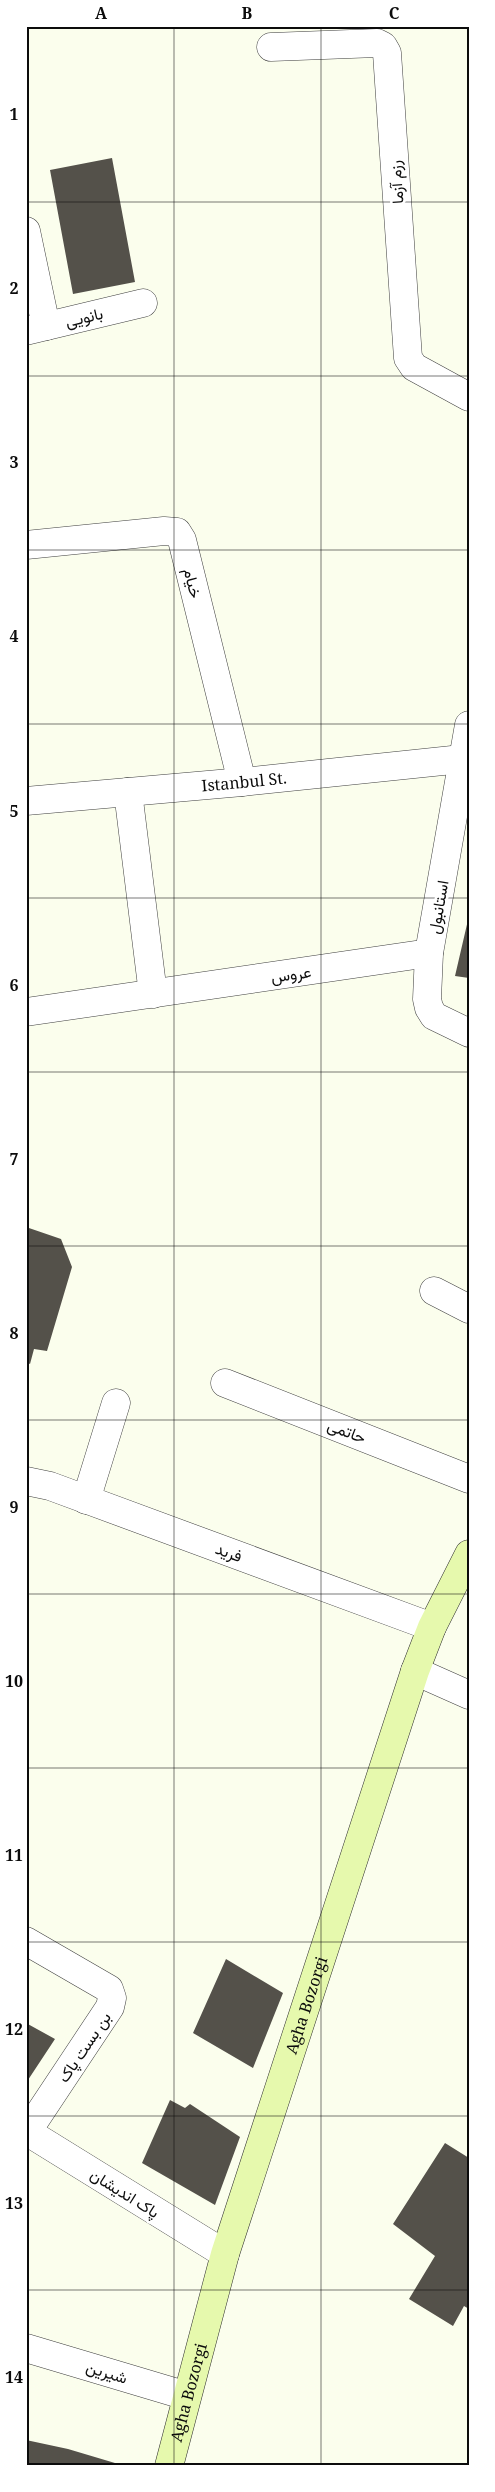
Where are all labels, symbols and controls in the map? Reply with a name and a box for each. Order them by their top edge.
text: A [95,2,108,24]
text: B [242,2,253,24]
text: C [389,2,400,24]
text: 1 [9,103,19,125]
street label: رزم آزما [383,159,409,205]
text: 2 [9,277,19,299]
street label: بانویی [63,302,105,332]
text: 3 [9,451,19,473]
street label: خیام [179,566,207,601]
text: 4 [9,625,19,647]
street label: Istanbul St. [201,766,288,797]
text: 5 [9,800,19,822]
street label: استانبول [422,878,454,936]
street label: عروس [270,960,312,988]
text: 6 [9,974,19,996]
text: 7 [9,1148,19,1170]
text: 8 [9,1322,19,1344]
street label: حاتمی [325,1414,370,1448]
text: 9 [9,1496,19,1518]
street label: فرید [213,1537,245,1567]
text: 10 [5,1670,23,1692]
text: 11 [5,1844,23,1866]
street label: Agha Bozorgi [280,1954,332,2057]
street label: بن بست پاک [52,2007,117,2087]
text: 12 [5,2018,23,2040]
street label: پاک اندیشان [86,2163,164,2224]
text: 13 [5,2192,23,2214]
street label: Agha Bozorgi [165,2341,212,2444]
street label: شیرین [84,2355,130,2389]
text: 14 [5,2366,23,2388]

